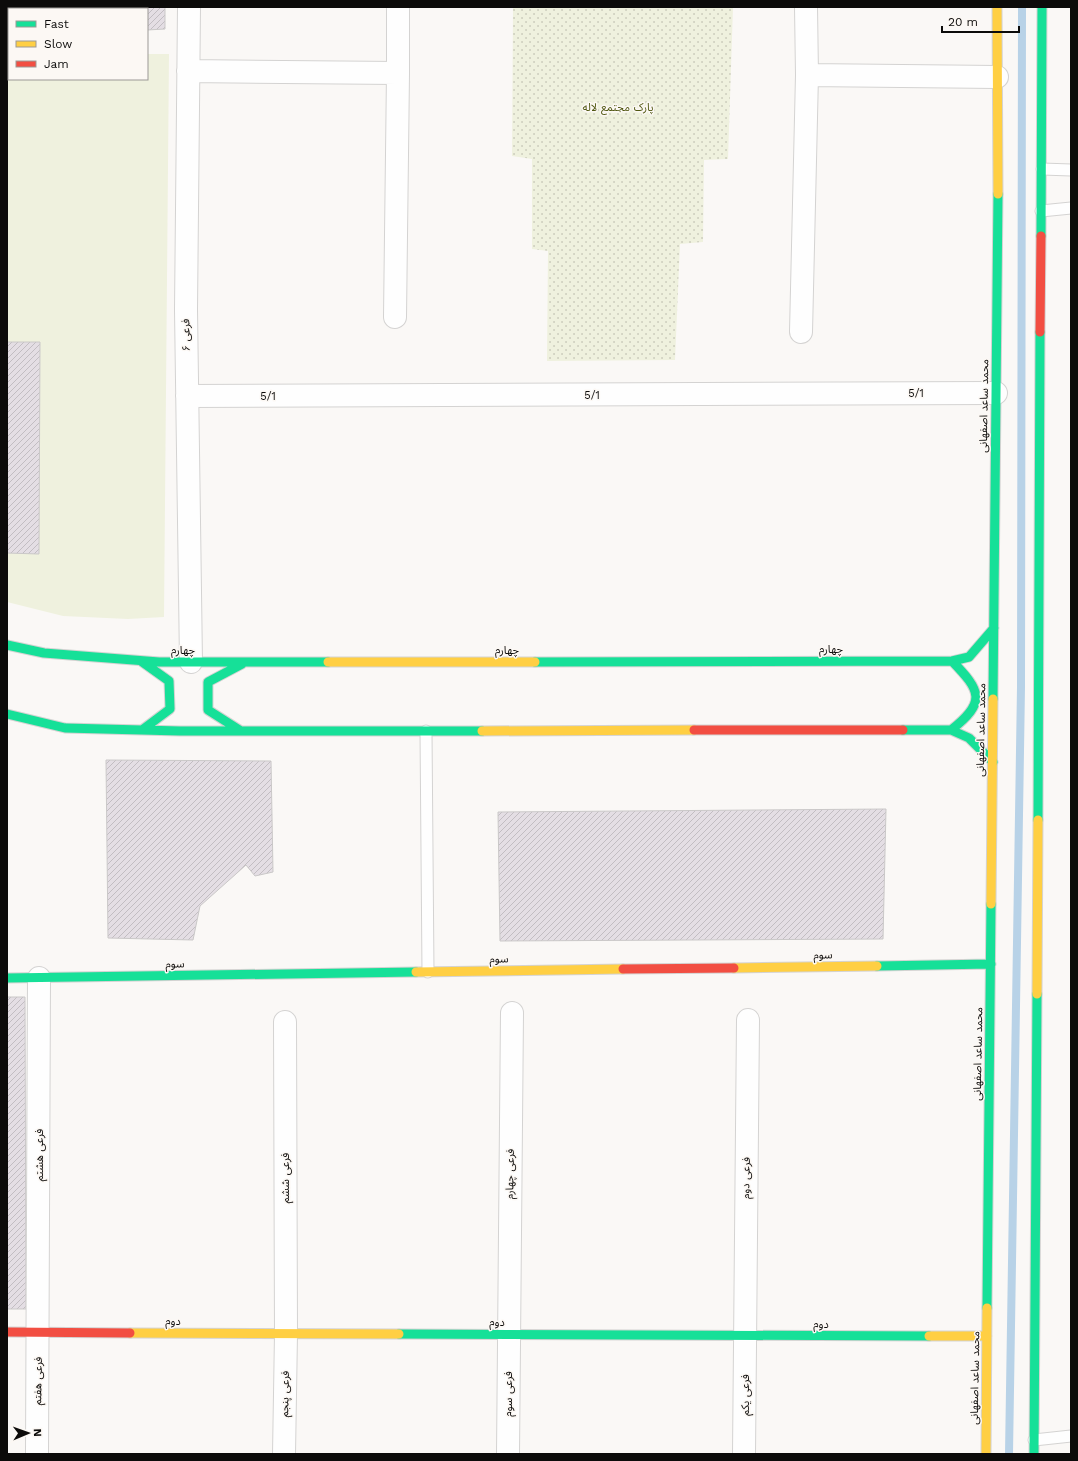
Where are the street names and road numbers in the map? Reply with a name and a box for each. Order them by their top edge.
street label: فرعی ۶ [179,318,193,351]
street label: محمد ساعد اصفهانی [977,359,991,453]
street label: 5/1 [908,387,924,400]
street label: 5/1 [584,389,600,402]
street label: 5/1 [260,390,276,403]
street label: چهارم [819,643,844,657]
street label: چهارم [171,644,196,658]
street label: چهارم [495,644,520,658]
street label: محمد ساعد اصفهانی [974,683,988,777]
street label: سوم [813,948,833,963]
street label: سوم [489,952,509,967]
street label: سوم [165,957,185,972]
street label: محمد ساعد اصفهانی [971,1007,985,1101]
street label: فرعی هشتم [33,1129,48,1181]
street label: فرعی چهارم [503,1149,518,1199]
street label: فرعی ششم [279,1153,294,1203]
street label: فرعی دوم [739,1157,754,1199]
street label: دوم [165,1315,181,1329]
street label: دوم [489,1316,505,1330]
street label: دوم [813,1318,829,1332]
street label: محمد ساعد اصفهانی [968,1331,982,1425]
street label: فرعی هفتم [31,1357,47,1405]
street label: فرعی پنجم [278,1370,294,1417]
street label: فرعی سوم [502,1371,516,1417]
street label: فرعی یکم [739,1374,754,1416]

